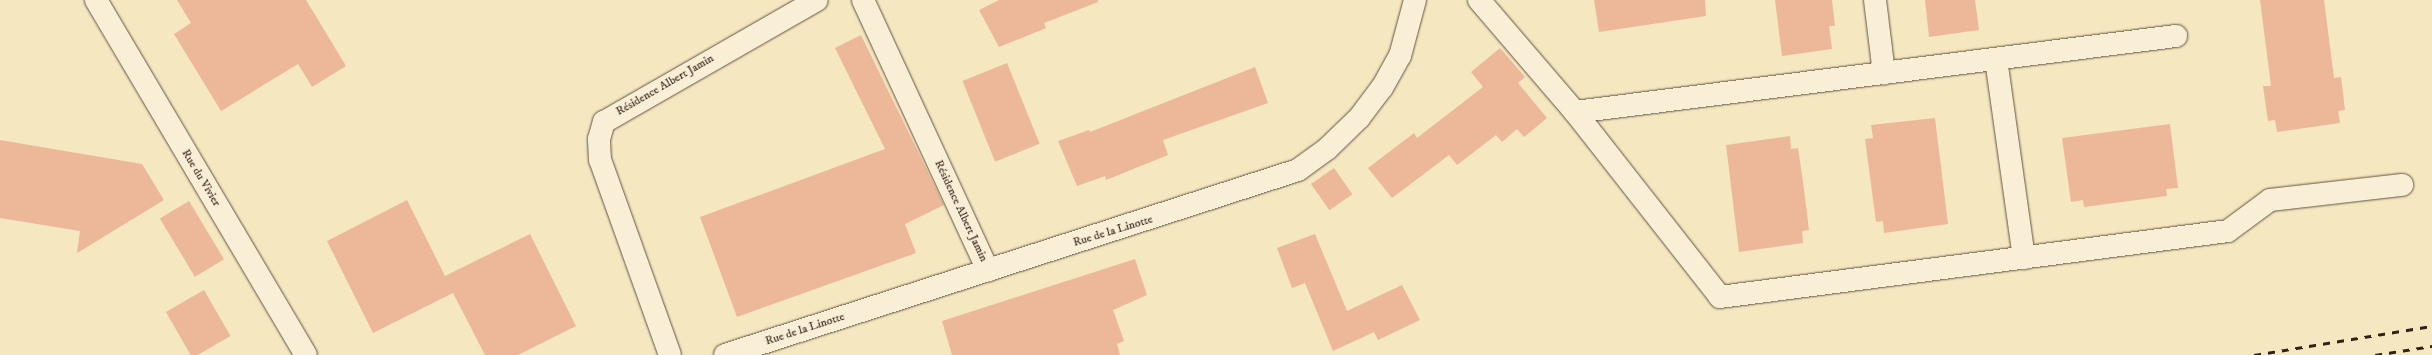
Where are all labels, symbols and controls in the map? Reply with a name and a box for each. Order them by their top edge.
street label: Résidence Albert Jamin [614,51,716,119]
street label: Rue du Vivier [178,147,224,209]
street label: Résidence Albert Jamin [931,158,991,264]
street label: Rue de la Linotte [1071,212,1155,250]
street label: Rue de la Linotte [764,309,846,349]

